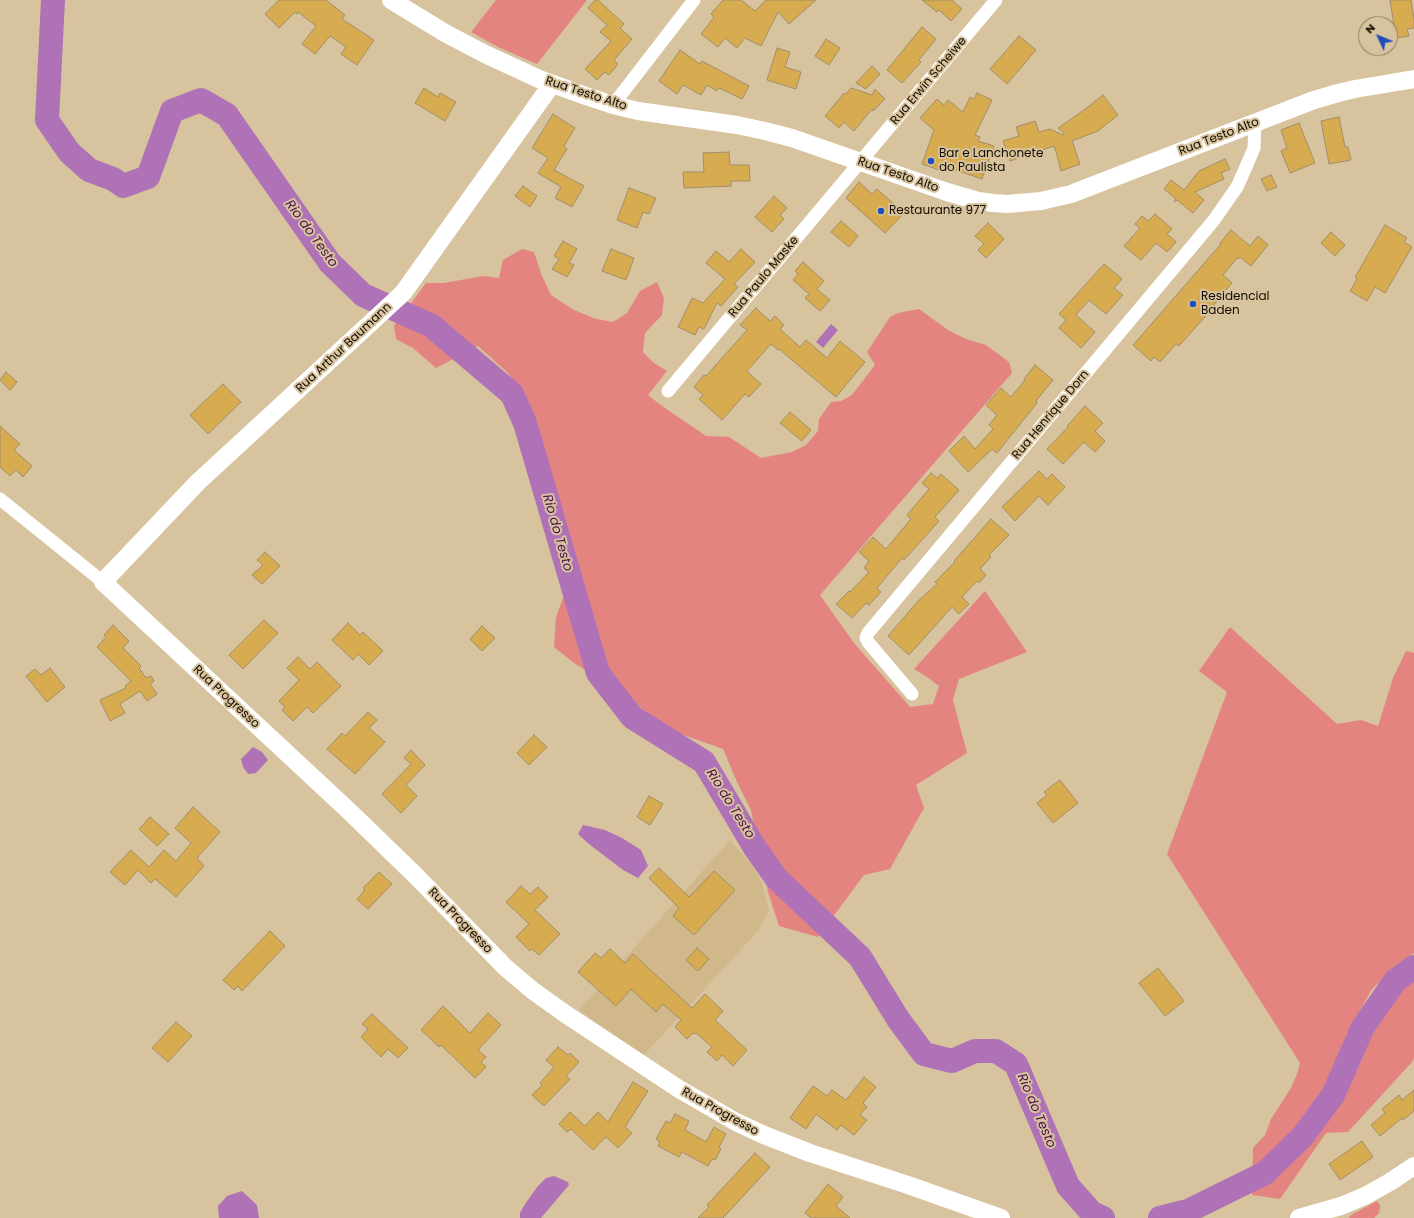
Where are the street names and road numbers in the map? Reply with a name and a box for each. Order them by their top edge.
street label: Rua Erwin Scheiwe [888,34,970,128]
street label: Rua Testo Alto [543,74,629,114]
street label: Rua Testo Alto [1177,115,1261,159]
street label: Rua Testo Alto [856,154,940,196]
street label: Rua Paulo Maske [726,234,802,320]
street label: Rua Arthur Baumann [293,300,395,396]
street label: Rua Henrique Dorn [1010,368,1092,462]
street label: Rua Progresso [190,663,262,731]
street label: Rua Progresso [425,885,495,957]
street label: Rua Progresso [679,1085,761,1139]

